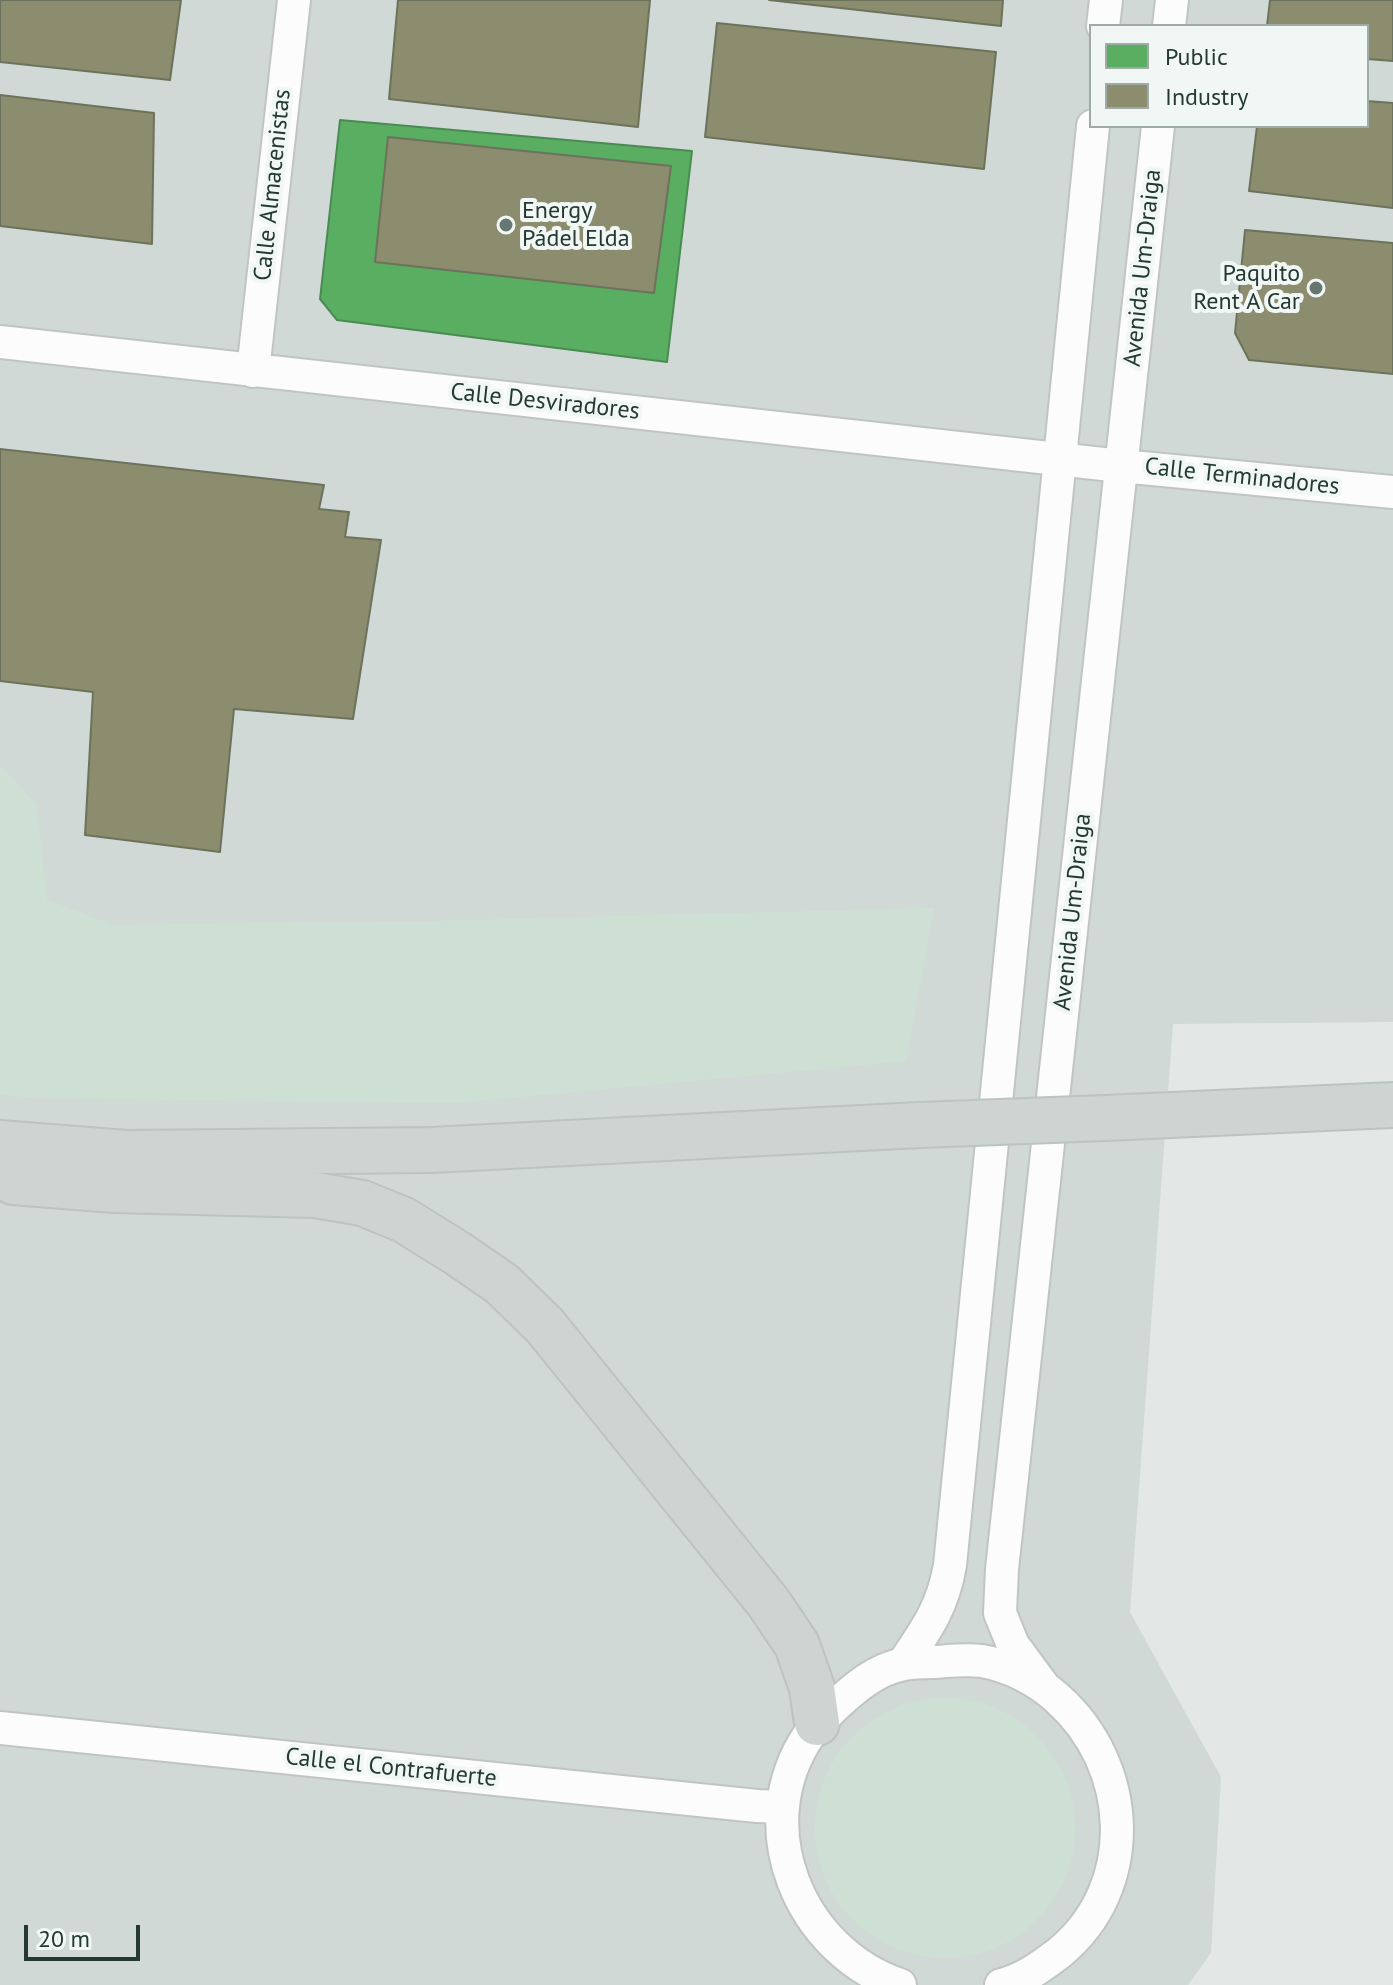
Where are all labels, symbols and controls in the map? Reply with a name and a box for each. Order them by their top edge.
legend [1089,24,1369,128]
text: Public [1165,41,1228,72]
text: Industry [1165,81,1249,112]
street label: Calle Almacenistas [249,88,297,282]
street label: Avenida Um-Draiga [1118,168,1168,368]
place label: Energy Pádel Elda [522,197,630,253]
marker: Energy Pádel Elda [497,216,515,234]
place label: Paquito Rent A Car [1193,260,1300,316]
marker: Paquito Rent A Car [1307,279,1325,297]
street label: Calle Desviradores [449,378,641,426]
street label: Calle Terminadores [1143,452,1341,502]
street label: Avenida Um-Draiga [1048,812,1098,1012]
street label: Calle el Contrafuerte [284,1743,498,1793]
scale bar [28,1909,144,1959]
text: 20 m [38,1923,90,1954]

